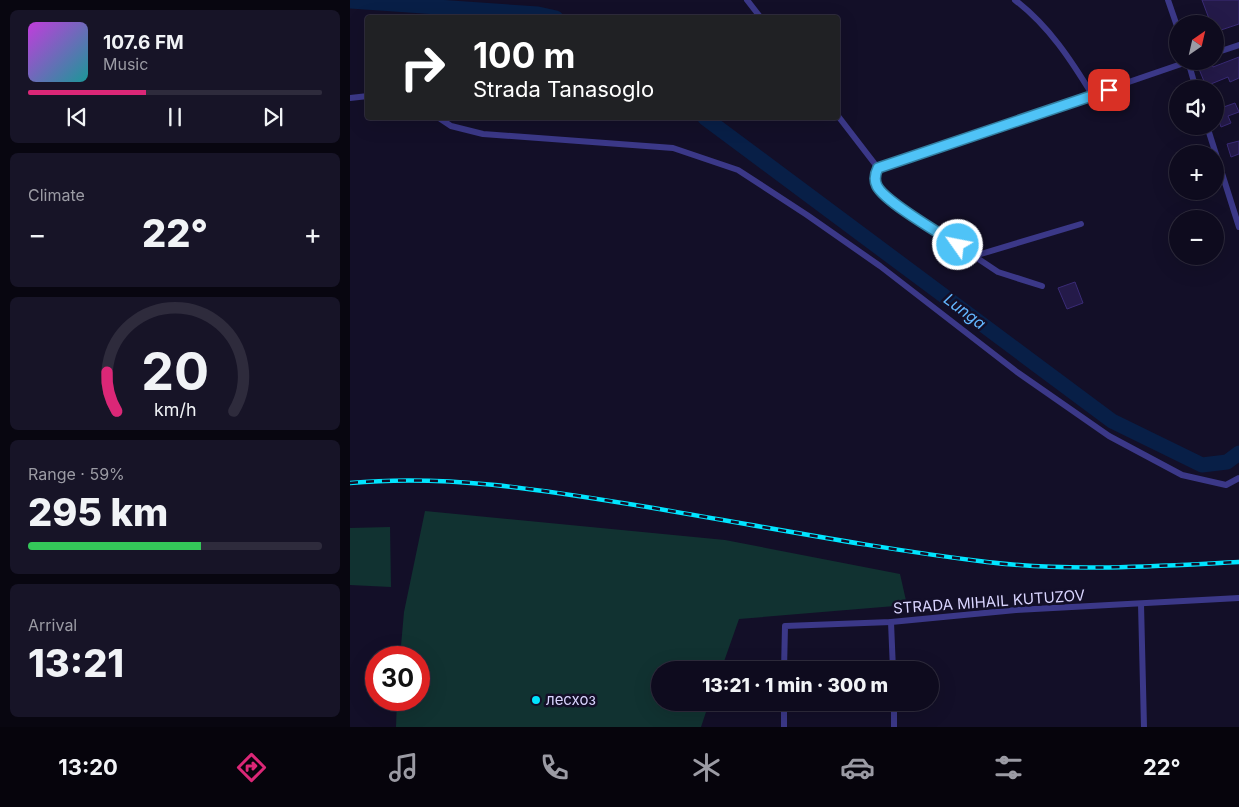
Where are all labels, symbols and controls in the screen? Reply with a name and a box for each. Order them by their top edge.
north arrow [1169,15,1224,70]
map controls [1169,15,1224,265]
text: 107.6 FM [103,31,184,54]
text: 100 m [473,34,576,76]
icon: right [390,35,455,100]
text: Music [103,54,148,74]
pin [1088,69,1130,111]
text: Strada Tanasoglo [473,76,654,102]
icon: arrive [1095,76,1123,104]
button: sound [1169,80,1224,135]
icon: previous [63,103,91,131]
icon: pause [161,103,189,131]
icon: next [259,103,287,131]
button: + [1169,145,1224,200]
text: Climate [28,185,85,205]
text: 22° [142,210,208,256]
button: − [1169,210,1224,265]
text: − [28,217,47,251]
text: + [303,217,322,251]
position arrow [931,218,983,270]
water label: Lunga [940,289,990,333]
text: 20 [141,340,209,403]
text: km/h [154,399,196,420]
text: Range · 59% [28,464,125,484]
text: 295 km [28,489,168,535]
street label: STRADA MIHAIL KUTUZOV [892,585,1086,618]
text: Arrival [28,615,77,635]
text: 13:21 [28,640,124,686]
speed limit sign: 30 [365,646,430,711]
text: 13:21 · 1 min · 300 m [702,674,888,697]
place label: лесхоз [546,690,596,709]
marker: лесхоз [530,694,542,706]
icon: directions [234,750,269,785]
icon: music [386,750,421,785]
icon: phone [537,750,572,785]
icon: climate [689,750,724,785]
icon: car [840,750,875,785]
icon: filters [991,750,1026,785]
text: 13:20 [58,754,118,780]
text: 22° [1143,754,1181,780]

